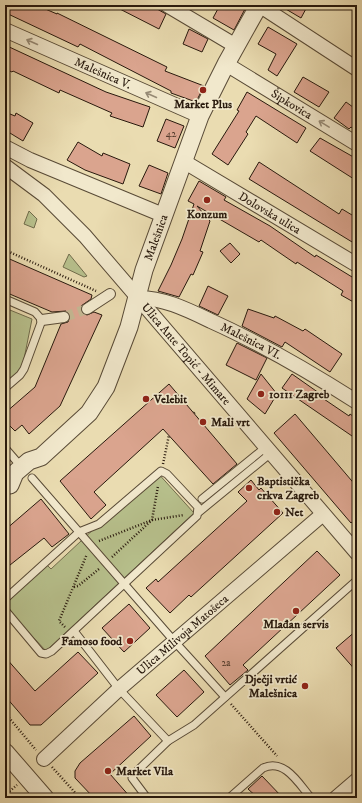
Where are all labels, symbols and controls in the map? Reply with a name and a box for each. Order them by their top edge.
one-way arrow [27,38,39,46]
street label: Malešnica V. [72,54,134,92]
marker: Market Plus [198,85,208,95]
street label: Šipkovica [268,86,316,123]
one-way arrow [146,91,158,98]
place label: Market Plus [174,97,232,112]
one-way arrow [318,120,330,128]
house number: 42 [166,128,176,140]
street label: Dolovska ulica [236,188,304,238]
marker: Konzum [202,195,212,205]
place label: Konzum [187,207,227,222]
street label: Malešnica [141,211,171,263]
street label: Ulica Ante Topić - Mimare [138,300,234,408]
street label: Malešnica VI. [218,319,284,363]
place label: 10111 Zagreb [269,387,330,402]
marker: 10111 Zagreb [256,389,266,399]
place label: Velebit [153,392,187,407]
marker: Velebit [141,394,151,404]
place label: Mali vrt [211,415,250,430]
marker: Mali vrt [198,417,208,427]
place label: Baptistička crkva Zagreb [257,474,320,503]
marker: Baptistička crkva Zagreb [244,483,254,493]
place label: Net [285,505,304,520]
marker: Net [272,507,282,517]
street label: Ulica Milivoja Matošeca [133,591,232,678]
marker: Mlađan servis [291,606,301,616]
place label: Mlađan servis [263,617,329,632]
place label: Famoso food [61,634,123,649]
marker: Famoso food [125,636,135,646]
house number: 2a [221,657,231,669]
place label: Dječji vrtić Malešnica [245,672,298,701]
marker: Dječji vrtić Malešnica [300,681,310,691]
place label: Market Vila [116,764,174,779]
marker: Market Vila [103,766,113,776]

